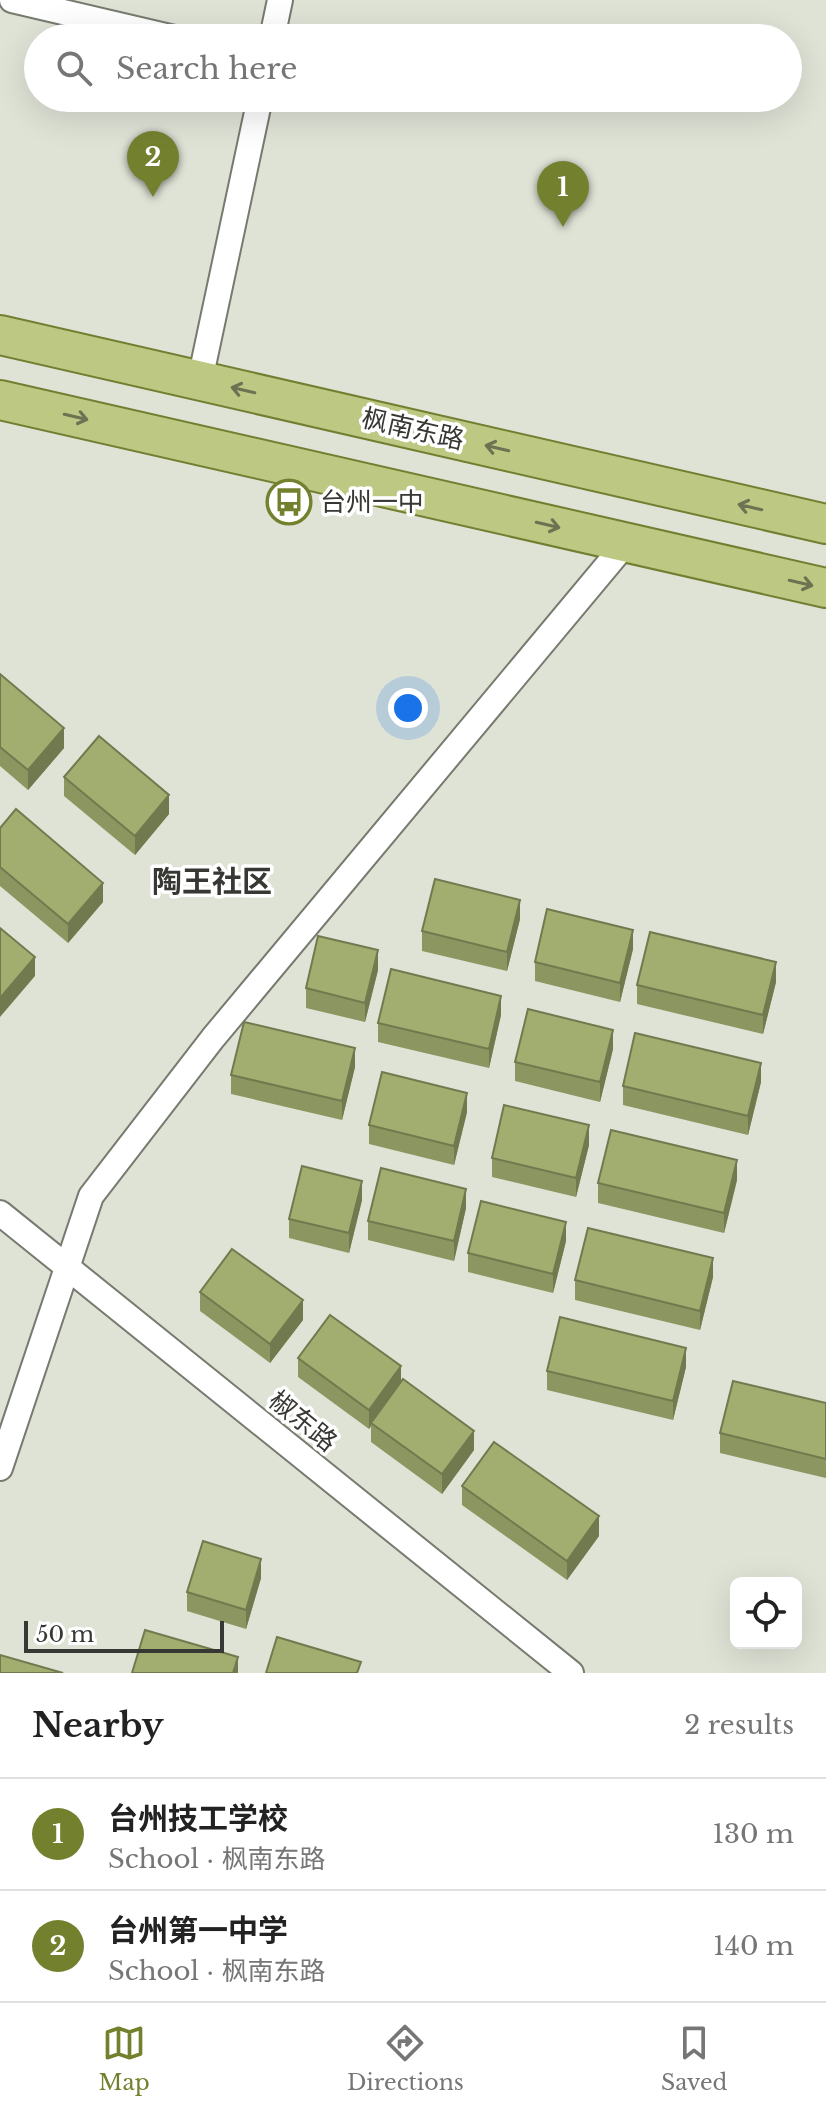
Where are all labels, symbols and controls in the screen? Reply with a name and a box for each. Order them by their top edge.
search box [24,24,802,112]
icon: search [52,46,96,90]
text: Search here [116,50,297,87]
pin: 2 [127,131,179,197]
pin: 1 [537,161,589,227]
one-way arrow [231,382,257,397]
street label: 枫南东路 [359,402,467,456]
one-way arrow [63,410,88,425]
one-way arrow [484,440,510,455]
bus stop icon: 台州一中 [265,478,313,526]
place label: 台州一中 [320,486,424,518]
one-way arrow [738,498,763,513]
one-way arrow [535,518,560,533]
one-way arrow [788,576,814,591]
your location [388,688,428,728]
district label: 陶王社区 [152,863,272,900]
street label: 椒东路 [263,1384,343,1458]
map controls [730,1577,802,1649]
button: locate [730,1577,802,1649]
scale bar [24,1617,224,1653]
text: 50 m [36,1621,94,1648]
text: Nearby [32,1704,164,1746]
text: 2 results [684,1709,794,1741]
text: 台州技工学校 [108,1800,288,1837]
text: 1 [52,1818,64,1850]
text: 130 m [712,1818,794,1850]
text: School · 枫南东路 [108,1843,325,1875]
text: 台州第一中学 [108,1912,288,1949]
text: 2 [50,1930,66,1962]
text: 140 m [713,1930,794,1962]
text: School · 枫南东路 [108,1955,325,1987]
tab: Map [99,2021,150,2096]
tab: Directions [347,2021,464,2096]
tab: Saved [661,2021,727,2096]

